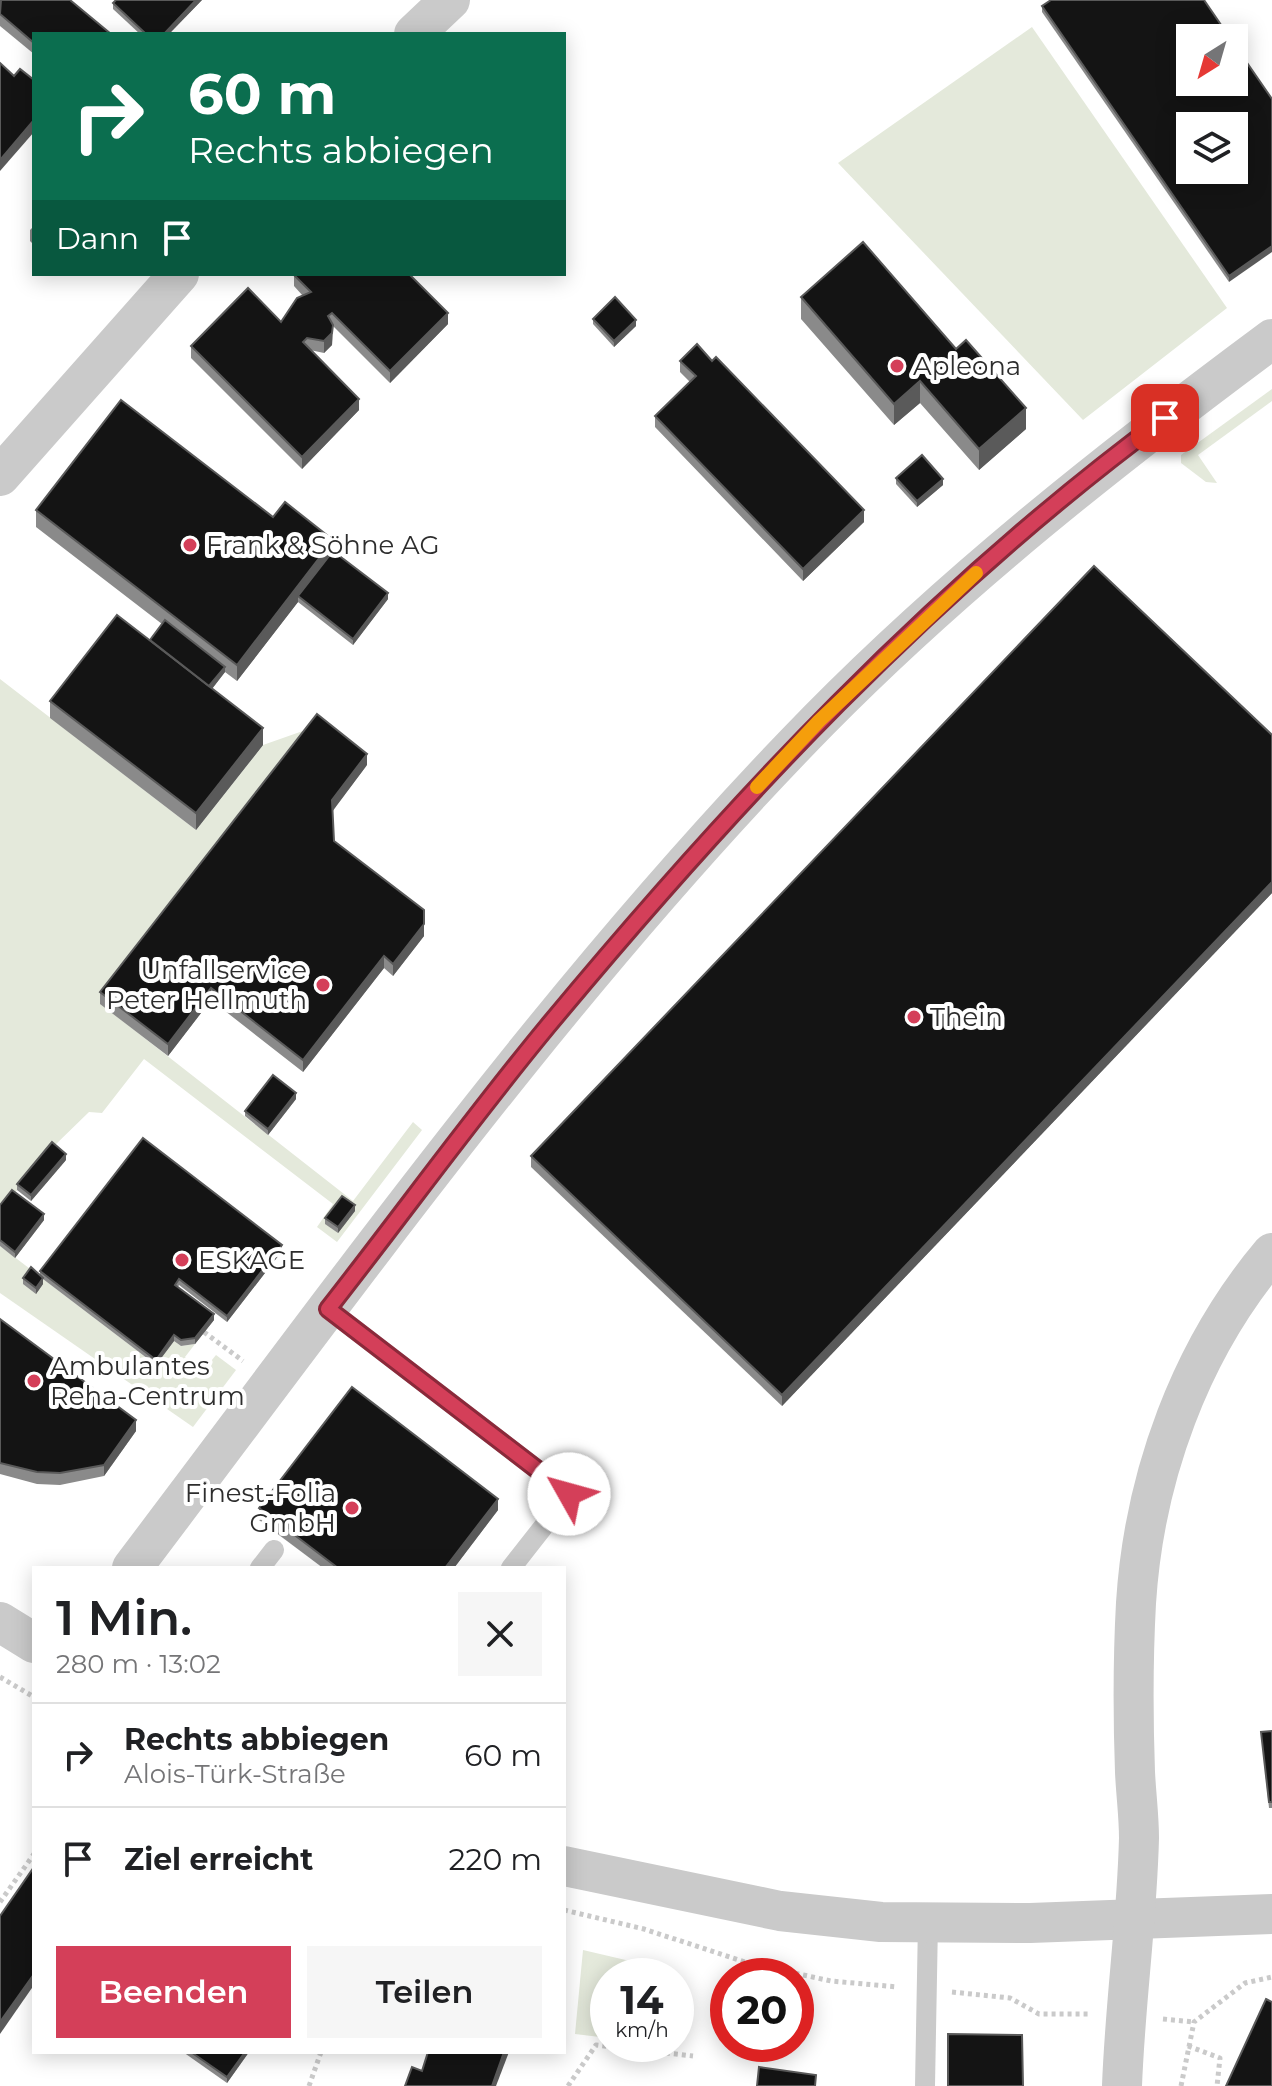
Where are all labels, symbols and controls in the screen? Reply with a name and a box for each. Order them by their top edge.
north arrow [1176,24,1248,96]
map controls [1176,24,1248,184]
text: 60 m [188,60,336,128]
icon: right [56,64,160,168]
button: layers [1176,112,1248,184]
text: Rechts abbiegen [188,128,494,172]
icon: arrive [155,216,199,260]
text: Dann [56,220,139,257]
place label: Apleona [913,350,1021,382]
marker: Apleona [888,357,906,375]
pin [1131,384,1199,452]
icon: arrive [1143,396,1187,440]
place label: Frank & Söhne AG [206,529,440,561]
marker: Frank & Söhne AG [181,536,199,554]
place label: Unfallservice Peter Hellmuth [106,954,307,1016]
marker: Unfallservice Peter Hellmuth [314,976,332,994]
place label: Thein [930,1001,1003,1033]
marker: Thein [905,1008,923,1026]
place label: ESKAGE [198,1244,305,1276]
marker: ESKAGE [173,1251,191,1269]
place label: Ambulantes Reha-Centrum [50,1350,245,1412]
marker: Ambulantes Reha-Centrum [25,1372,43,1390]
position arrow [527,1452,611,1536]
place label: Finest-Folia GmbH [185,1477,336,1539]
marker: Finest-Folia GmbH [343,1499,361,1517]
text: 1 Min. [56,1589,192,1647]
button: close [458,1592,542,1676]
text: 280 m · 13:02 [56,1648,221,1680]
text: Rechts abbiegen [124,1721,389,1758]
icon: right [56,1733,100,1777]
text: 60 m [464,1737,542,1774]
text: Alois-Türk-Straße [124,1758,346,1790]
icon: arrive [56,1837,100,1881]
text: Ziel erreicht [124,1841,313,1878]
text: 220 m [448,1841,542,1878]
button: Beenden [56,1946,291,2038]
button: Teilen [307,1946,542,2038]
speed limit sign: 20 [710,1958,814,2062]
text: 14 [620,1975,664,2024]
text: km/h [615,2018,669,2042]

